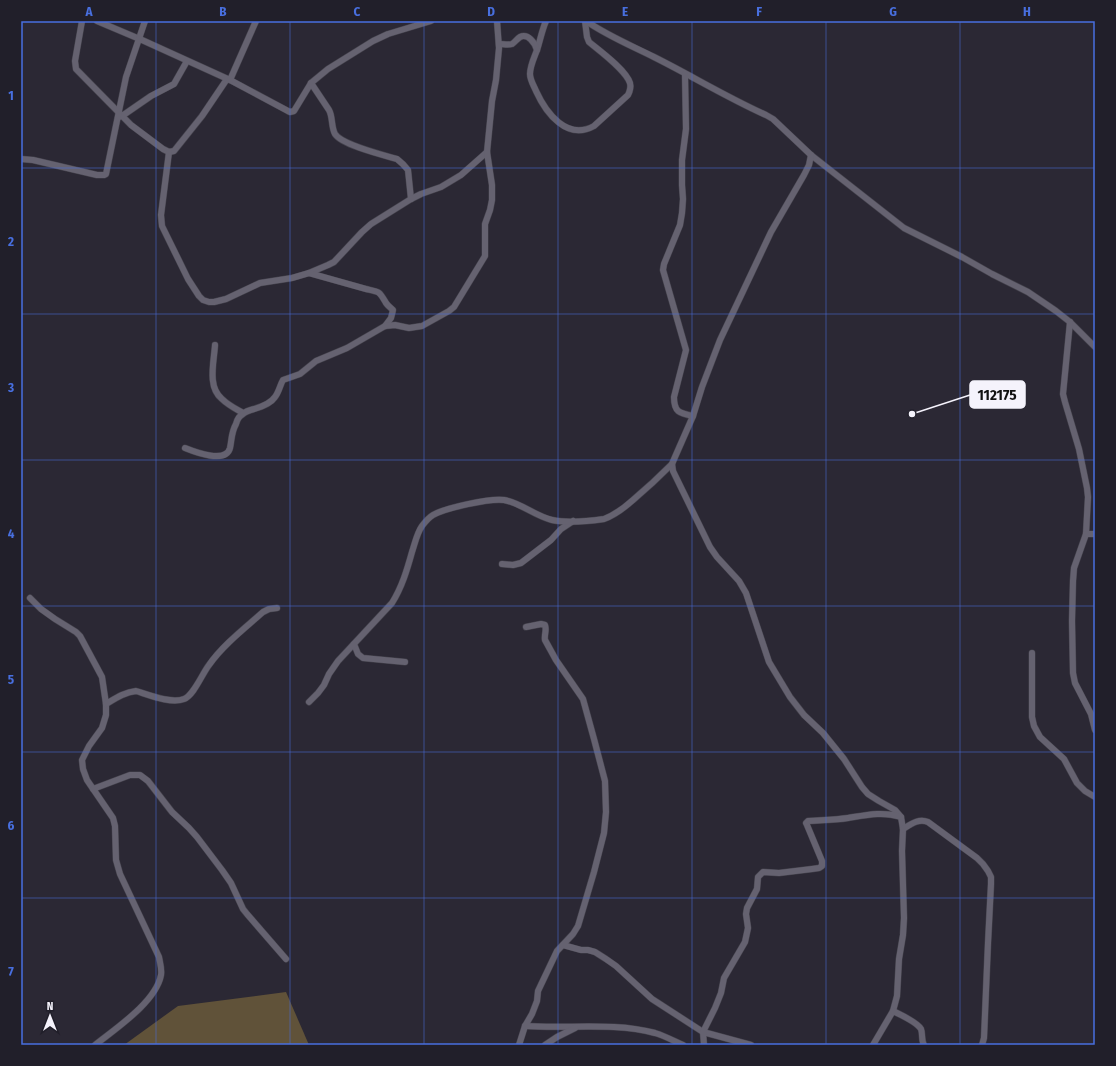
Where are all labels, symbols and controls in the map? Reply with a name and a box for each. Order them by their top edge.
text: A [84,4,93,19]
text: B [219,4,227,19]
text: C [354,4,361,19]
text: D [487,4,495,19]
text: E [622,4,628,19]
text: F [756,4,762,19]
text: G [889,4,897,19]
text: H [1023,4,1031,19]
text: 1 [8,88,14,103]
text: 2 [7,234,14,249]
text: 3 [7,380,14,395]
callout: 112175 [970,381,1025,408]
text: 112175 [977,386,1017,404]
text: 4 [8,526,15,541]
text: 5 [8,672,14,687]
text: 6 [8,818,15,833]
text: 7 [8,964,14,979]
north arrow [30,996,70,1036]
text: N [47,1000,53,1013]

